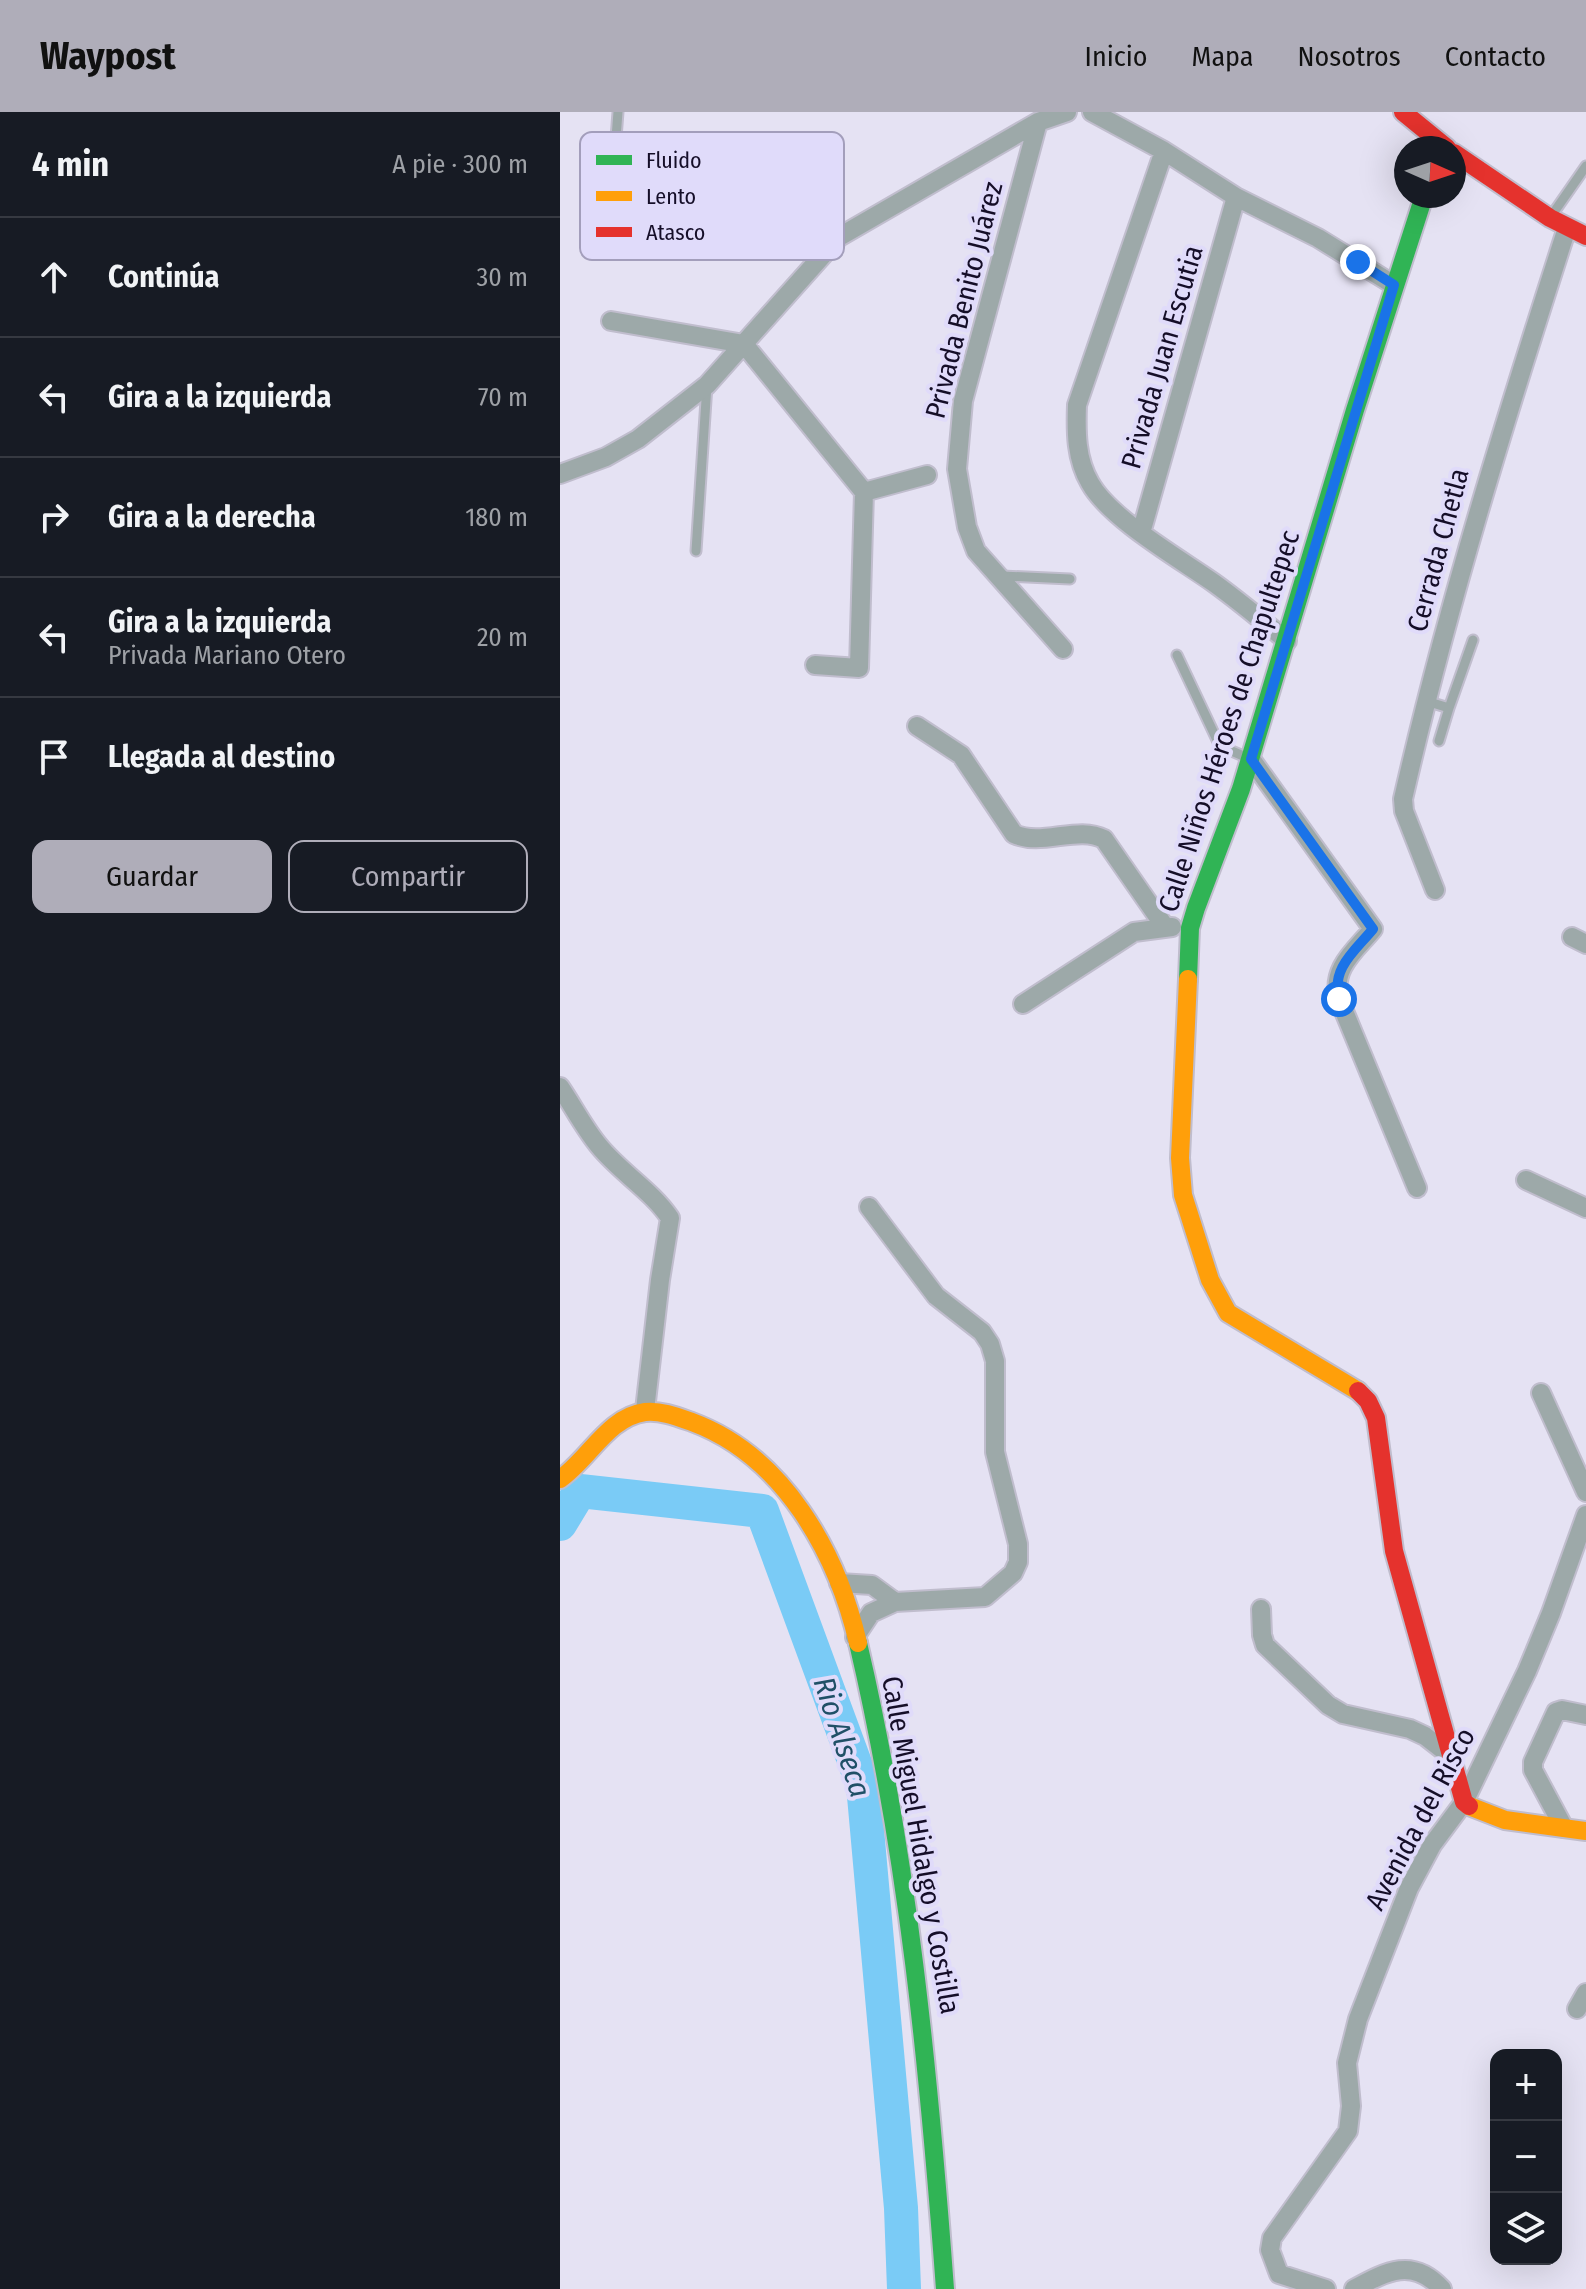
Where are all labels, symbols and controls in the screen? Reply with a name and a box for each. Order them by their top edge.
text: Waypost [40,33,176,79]
text: Inicio [1085,40,1147,73]
text: Mapa [1191,40,1253,73]
text: Nosotros [1297,40,1401,73]
text: Contacto [1445,40,1546,73]
legend [580,132,844,260]
north arrow [1394,136,1466,208]
text: 4 min [32,144,109,185]
text: Fluido [646,147,702,174]
text: A pie · 300 m [392,149,528,180]
street label: Privada Benito Juárez [919,178,1009,422]
text: Lento [646,183,696,210]
text: Atasco [646,219,705,246]
street label: Privada Juan Escutia [1114,242,1210,472]
route end [1340,244,1376,280]
icon: ahead [32,255,76,299]
text: Continúa [108,259,219,295]
text: 30 m [477,262,528,293]
icon: left [32,375,76,419]
text: Gira a la izquierda [108,379,331,415]
text: 70 m [478,382,528,413]
street label: Cerrada Chetla [1400,465,1476,635]
icon: right [32,495,76,539]
text: Gira a la derecha [108,499,316,535]
text: 180 m [465,502,528,533]
street label: Calle Niños Héroes de Chapultepec [1152,526,1306,916]
text: Gira a la izquierda [108,604,331,640]
icon: left [32,615,76,659]
text: 20 m [477,622,528,653]
text: Privada Mariano Otero [108,640,346,671]
icon: arrive [32,735,76,779]
text: Llegada al destino [108,739,335,775]
button: Guardar [32,840,272,913]
button: Compartir [288,840,528,913]
route start [1321,981,1357,1017]
water label: Rio Alseca [806,1672,878,1802]
street label: Calle Miguel Hidalgo y Costilla [875,1673,967,2017]
street label: Avenida del Risco [1358,1722,1482,1916]
map controls [1490,2049,1562,2265]
button: + [1490,2049,1562,2121]
button: − [1490,2121,1562,2193]
button: layers [1490,2193,1562,2265]

